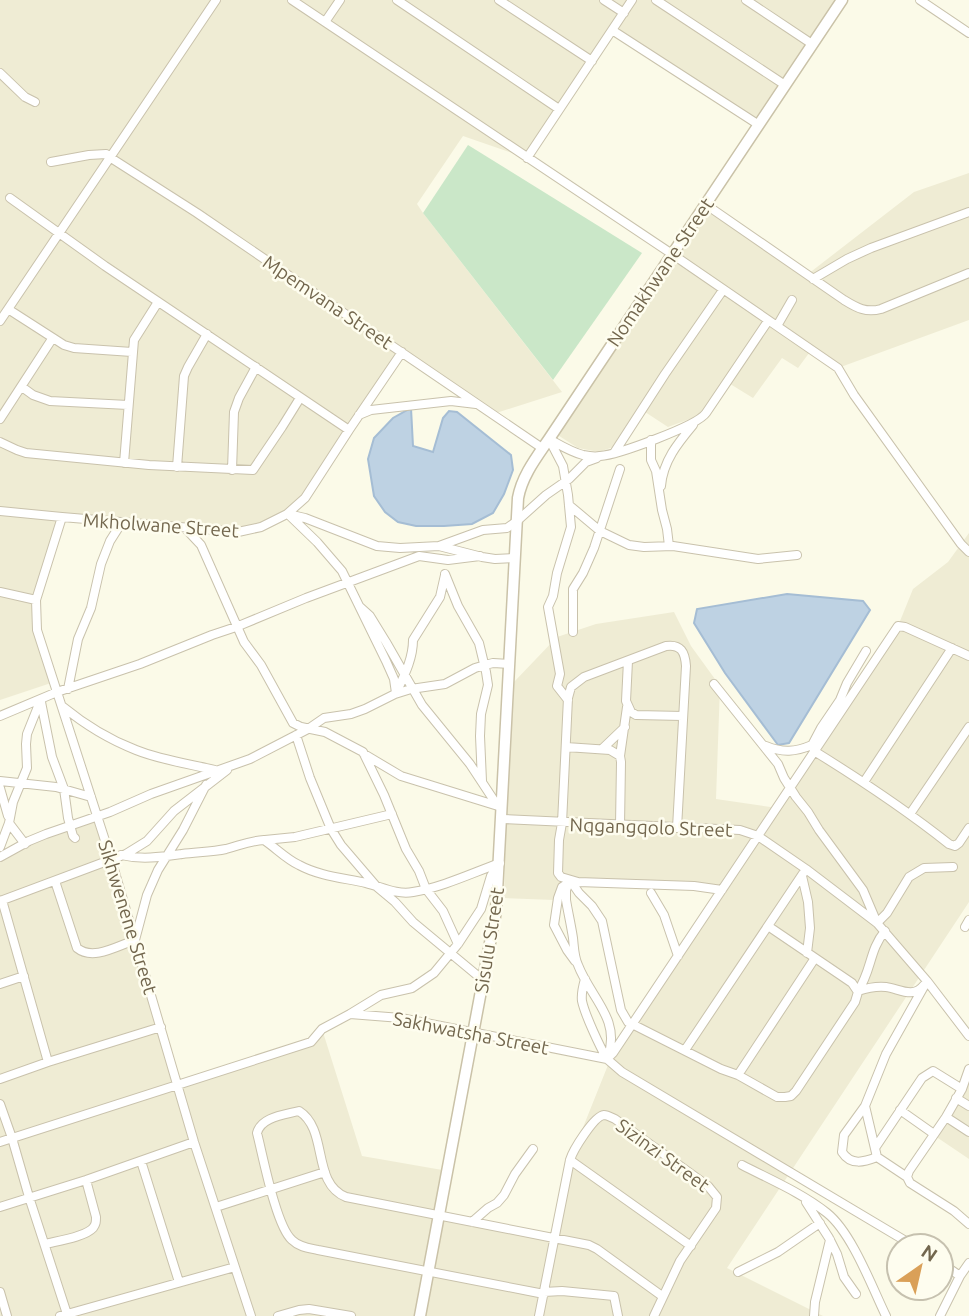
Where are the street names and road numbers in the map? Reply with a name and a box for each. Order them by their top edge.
street label: Nomakhwane Street [602,193,718,350]
street label: Mpemvana Street [259,251,397,354]
street label: Mkholwane Street [82,509,240,541]
street label: Nqgangqolo Street [569,813,733,841]
street label: Sikhwenene Street [94,837,162,997]
street label: Sisulu Street [470,885,508,995]
street label: Sakhwatsha Street [391,1007,551,1059]
street label: Sizinzi Street [612,1114,714,1196]

